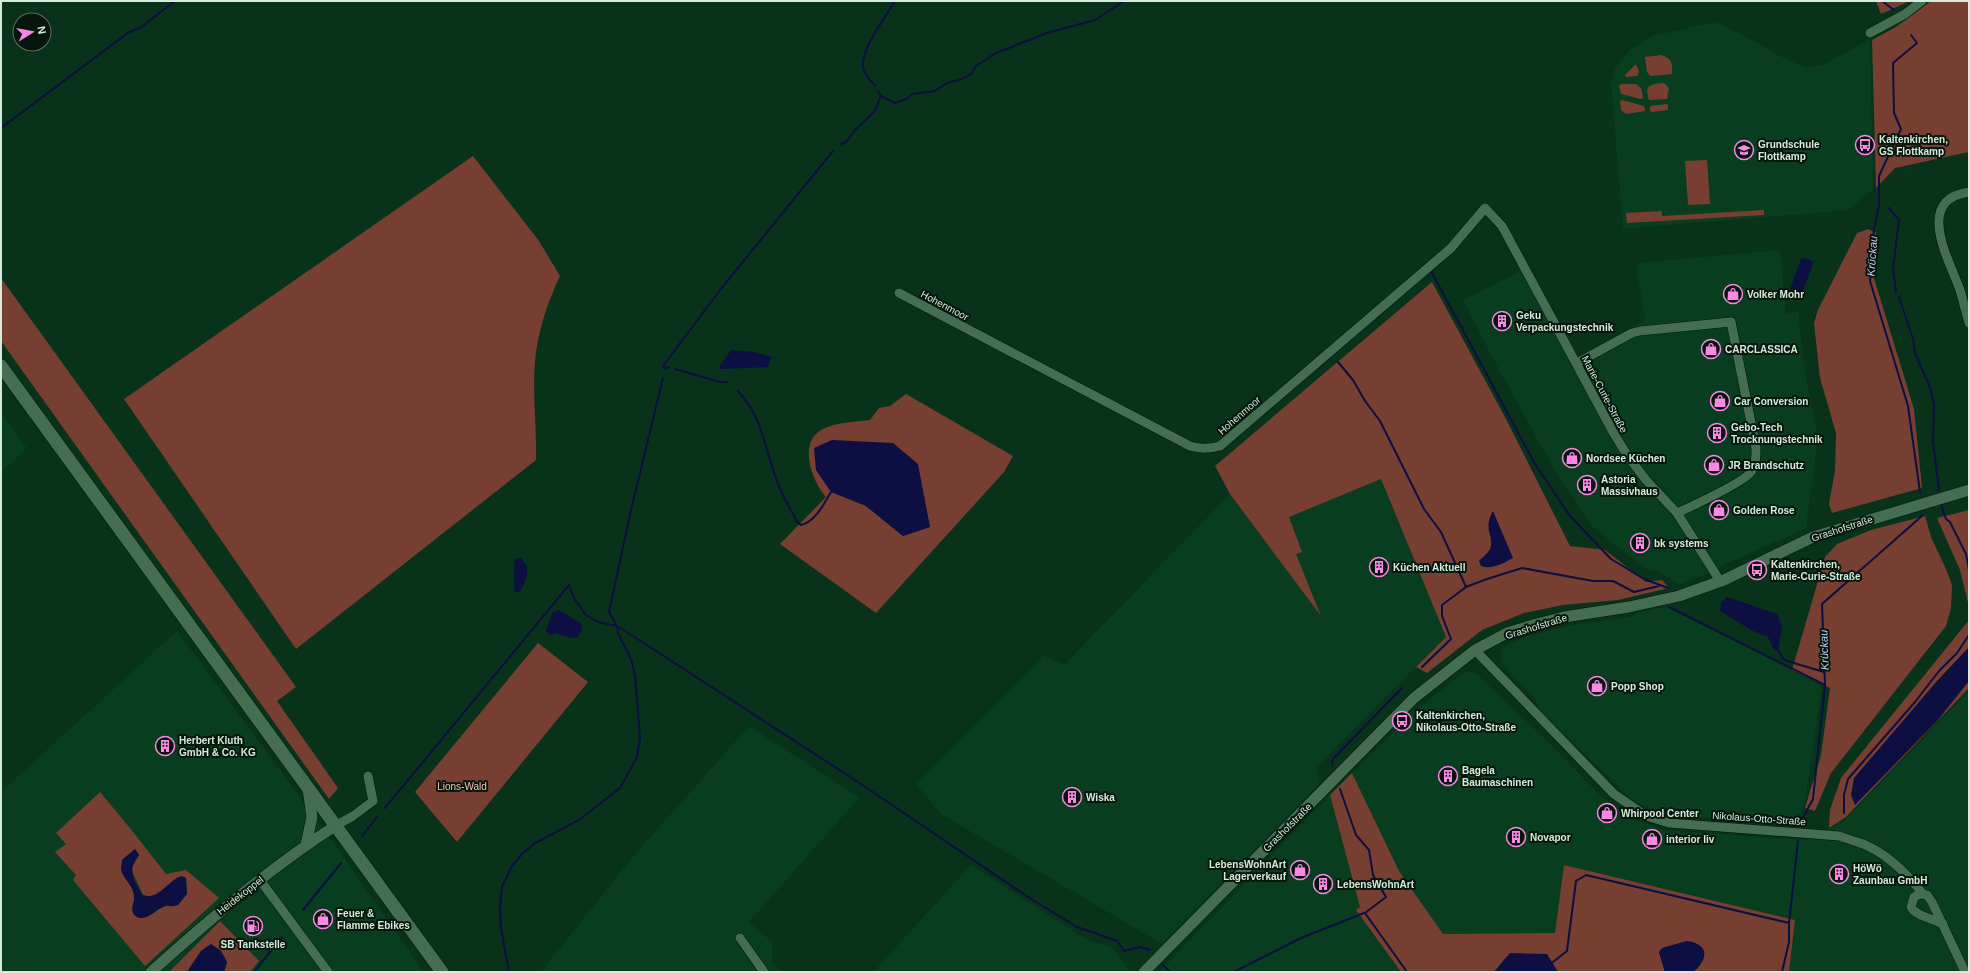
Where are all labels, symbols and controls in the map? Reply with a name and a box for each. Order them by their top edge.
north arrow [12,12,52,52]
text: N [35,25,48,35]
bus stop icon: Kaltenkirchen, GS Flottkamp [1854,134,1876,156]
place label: Kaltenkirchen, GS Flottkamp [1879,134,1948,157]
school or university icon: Grundschule Flottkamp [1733,139,1755,161]
place label: Grundschule Flottkamp [1758,139,1820,162]
water label: Krückau [1865,235,1879,277]
shop icon: Volker Mohr [1722,283,1744,305]
street label: Hohenmoor [919,288,971,323]
place label: Volker Mohr [1747,289,1804,300]
building icon: Geku Verpackungstechnik [1491,310,1513,332]
place label: Geku Verpackungstechnik [1516,310,1614,333]
shop icon: CARCLASSICA [1700,338,1722,360]
place label: CARCLASSICA [1725,344,1798,355]
street label: Marie-Curie-Straße [1580,354,1630,435]
shop icon: Car Conversion [1709,390,1731,412]
street label: Hohenmoor [1216,394,1263,437]
place label: Car Conversion [1734,396,1808,407]
building icon: Gebo-Tech Trocknungstechnik [1706,422,1728,444]
place label: Gebo-Tech Trocknungstechnik [1731,422,1823,445]
shop icon: Nordsee Küchen [1561,447,1583,469]
place label: Nordsee Küchen [1586,453,1665,464]
shop icon: JR Brandschutz [1703,454,1725,476]
place label: JR Brandschutz [1728,460,1804,471]
building icon: Astoria Massivhaus [1576,474,1598,496]
place label: Astoria Massivhaus [1601,474,1658,497]
shop icon: Golden Rose [1708,499,1730,521]
place label: Golden Rose [1733,505,1795,516]
street label: Grashofstraße [1810,513,1875,544]
building icon: bk systems [1629,532,1651,554]
place label: bk systems [1654,538,1709,549]
building icon: Küchen Aktuell [1368,556,1390,578]
bus stop icon: Kaltenkirchen, Marie-Curie-Straße [1746,559,1768,581]
place label: Kaltenkirchen, Marie-Curie-Straße [1771,559,1861,582]
place label: Küchen Aktuell [1393,562,1466,573]
street label: Grashofstraße [1504,612,1569,641]
water label: Krückau [1817,630,1831,670]
shop icon: Popp Shop [1586,675,1608,697]
place label: Popp Shop [1611,681,1664,692]
bus stop icon: Kaltenkirchen, Nikolaus-Otto-Straße [1391,710,1413,732]
place label: Kaltenkirchen, Nikolaus-Otto-Straße [1416,710,1516,733]
building icon: Herbert Kluth GmbH & Co. KG [154,735,176,757]
place label: Herbert Kluth GmbH & Co. KG [179,735,256,758]
building icon: Bagela Baumaschinen [1437,765,1459,787]
place label: Bagela Baumaschinen [1462,765,1533,788]
park label: Lions-Wald [437,781,487,792]
building icon: Wiska [1061,786,1083,808]
place label: Wiska [1086,792,1115,803]
street label: Grashofstraße [1261,801,1314,854]
shop icon: Whirpool Center [1596,802,1618,824]
place label: Whirpool Center [1621,808,1699,819]
street label: Nikolaus-Otto-Straße [1712,810,1807,827]
building icon: Novapor [1505,826,1527,848]
shop icon: interior liv [1641,828,1663,850]
place label: Novapor [1530,832,1571,843]
place label: interior liv [1666,834,1715,845]
place label: LebensWohnArt Lagerverkauf [1209,859,1287,882]
shop icon: LebensWohnArt Lagerverkauf [1289,859,1311,881]
building icon: HöWö Zaunbau GmbH [1828,863,1850,885]
place label: HöWö Zaunbau GmbH [1853,863,1927,886]
building icon: LebensWohnArt [1312,873,1334,895]
street label: Heidekoppel [215,874,266,917]
place label: LebensWohnArt [1337,879,1415,890]
shop icon: Feuer & Flamme Ebikes [312,908,334,930]
place label: Feuer & Flamme Ebikes [337,908,410,931]
fuel station icon: SB Tankstelle [242,915,264,937]
place label: SB Tankstelle [221,939,286,950]

